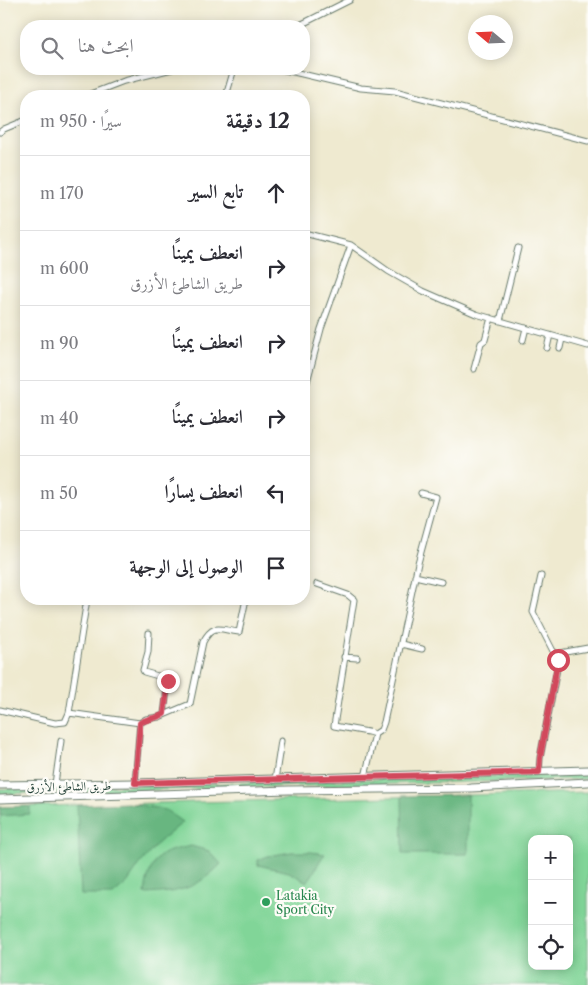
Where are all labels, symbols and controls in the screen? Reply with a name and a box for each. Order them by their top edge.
north arrow [468,15,513,60]
search box [20,20,310,75]
icon: search [38,34,66,62]
text: ابحث هنا [78,34,134,57]
text: 12 دقيقة [226,108,290,133]
text: سيرًا · 950 m [40,111,122,131]
icon: ahead [262,179,290,207]
text: تابع السير [189,180,243,203]
text: 170 m [40,183,84,203]
text: انعطف يمينًا [172,241,243,264]
icon: right [262,254,290,282]
text: 600 m [40,258,89,278]
text: طريق الشاطئ الأزرق [130,273,243,293]
icon: right [262,329,290,357]
text: انعطف يمينًا [172,330,243,353]
text: 90 m [40,333,79,353]
icon: right [262,404,290,432]
text: انعطف يمينًا [172,405,243,428]
text: 40 m [40,408,79,428]
icon: left [262,479,290,507]
text: انعطف يسارًا [164,480,243,503]
text: 50 m [40,483,78,503]
icon: arrive [262,554,290,582]
text: الوصول إلى الوجهة [129,555,243,578]
route start [547,649,570,672]
route end [157,670,180,693]
street label: طريق الشاطئ الأزرق [27,777,112,796]
map controls [528,835,573,970]
button: + [528,835,573,880]
button: − [528,880,573,925]
place label: Latakia Sport City [276,888,335,917]
marker: Latakia Sport City [260,896,272,908]
button: locate [528,925,573,970]

